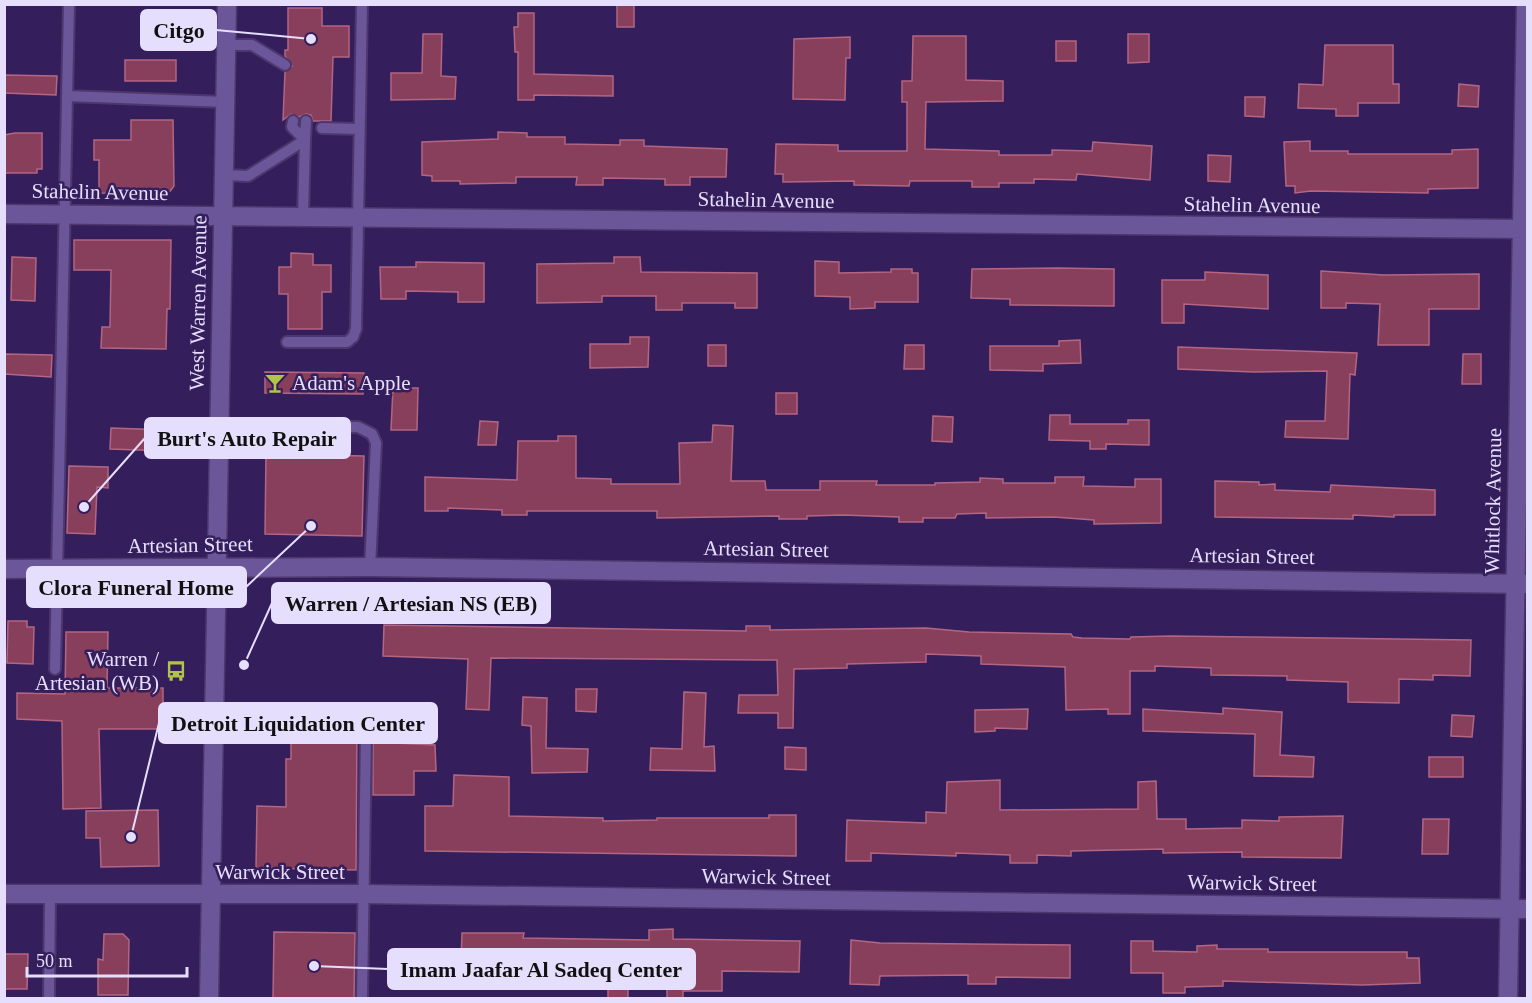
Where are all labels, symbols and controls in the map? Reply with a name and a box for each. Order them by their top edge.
callout: Citgo [141,10,216,50]
text: Citgo [153,18,205,43]
street label: Stahelin Avenue [31,179,169,205]
street label: Stahelin Avenue [697,187,835,213]
street label: Stahelin Avenue [1183,192,1321,218]
street label: West Warren Avenue [184,215,212,391]
bar icon: Adam's Apple [263,371,287,395]
place label: Adam's Apple [292,371,411,395]
callout: Burt's Auto Repair [145,418,350,458]
text: Burt's Auto Repair [157,426,337,451]
street label: Whitlock Avenue [1480,428,1506,574]
street label: Artesian Street [127,532,253,558]
street label: Artesian Street [703,536,829,562]
street label: Artesian Street [1189,543,1315,569]
callout: Clora Funeral Home [27,567,246,607]
text: Clora Funeral Home [38,575,234,600]
callout: Warren / Artesian NS (EB) [272,583,550,623]
text: Warren / Artesian NS (EB) [285,591,537,616]
place label: Warren / Artesian (WB) [35,647,159,695]
bus stop icon: Warren / Artesian (WB) [164,659,188,683]
callout: Detroit Liquidation Center [159,703,437,743]
text: Detroit Liquidation Center [171,711,425,736]
street label: Warwick Street [215,860,345,884]
street label: Warwick Street [701,864,831,890]
street label: Warwick Street [1187,870,1317,896]
scale bar [27,940,188,978]
callout: Imam Jaafar Al Sadeq Center [388,949,695,989]
text: 50 m [36,951,73,971]
text: Imam Jaafar Al Sadeq Center [400,957,682,982]

